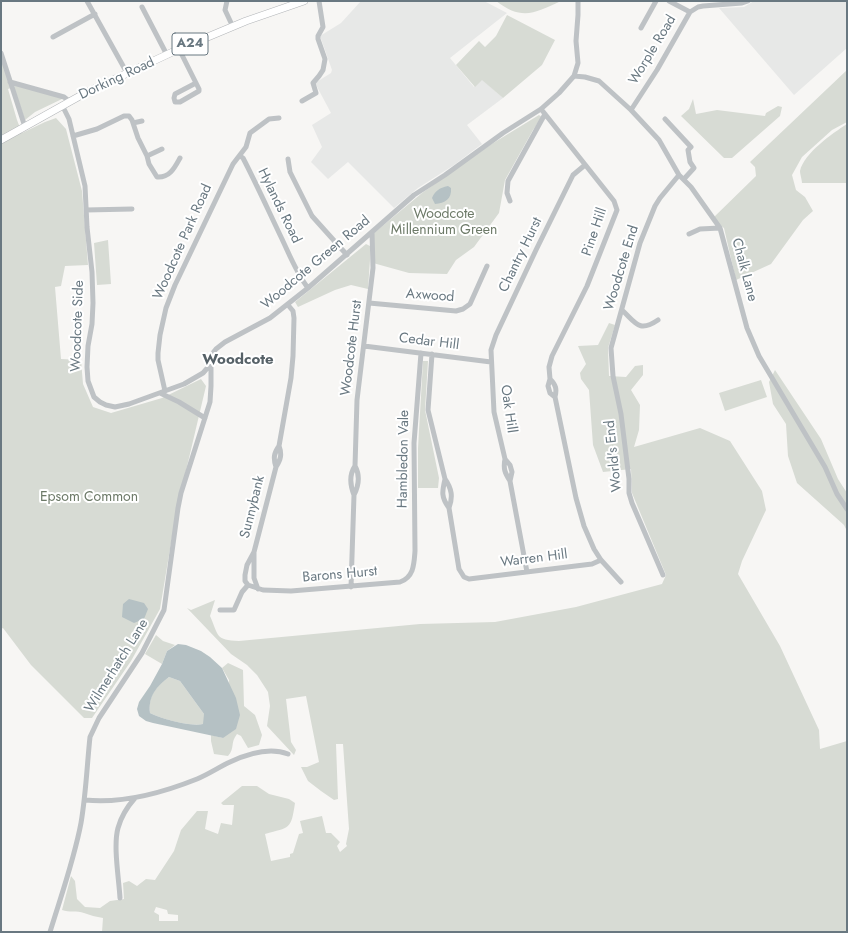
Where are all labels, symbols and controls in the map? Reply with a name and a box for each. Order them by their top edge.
street label: Worple Road [626,12,680,88]
road number: A24 [172,33,208,55]
street label: Dorking Road [77,54,157,104]
street label: Hylands Road [254,166,304,246]
street label: Woodcote Park Road [150,182,216,302]
street label: Pine Hill [579,206,611,258]
park label: Woodcote Millennium Green [391,207,497,240]
street label: Woodcote Green Road [258,213,374,313]
street label: Chantry Hurst [496,215,546,295]
street label: Woodcote End [601,223,643,313]
street label: Chalk Lane [727,237,761,303]
street label: Woodcote Side [68,280,88,372]
street label: Axwood [405,286,455,306]
street label: Woodcote Hurst [338,299,366,397]
street label: Cedar Hill [398,330,460,354]
district label: Woodcote [202,351,274,369]
street label: Oak Hill [496,384,520,434]
street label: Hambledon Vale [395,410,413,508]
street label: World's End [602,419,626,493]
street label: Sunnybank [237,474,269,540]
park label: Epsom Common [40,490,138,506]
street label: Warren Hill [500,547,568,571]
street label: Barons Hurst [302,563,378,587]
street label: Wilmerhatch Lane [82,616,152,716]

